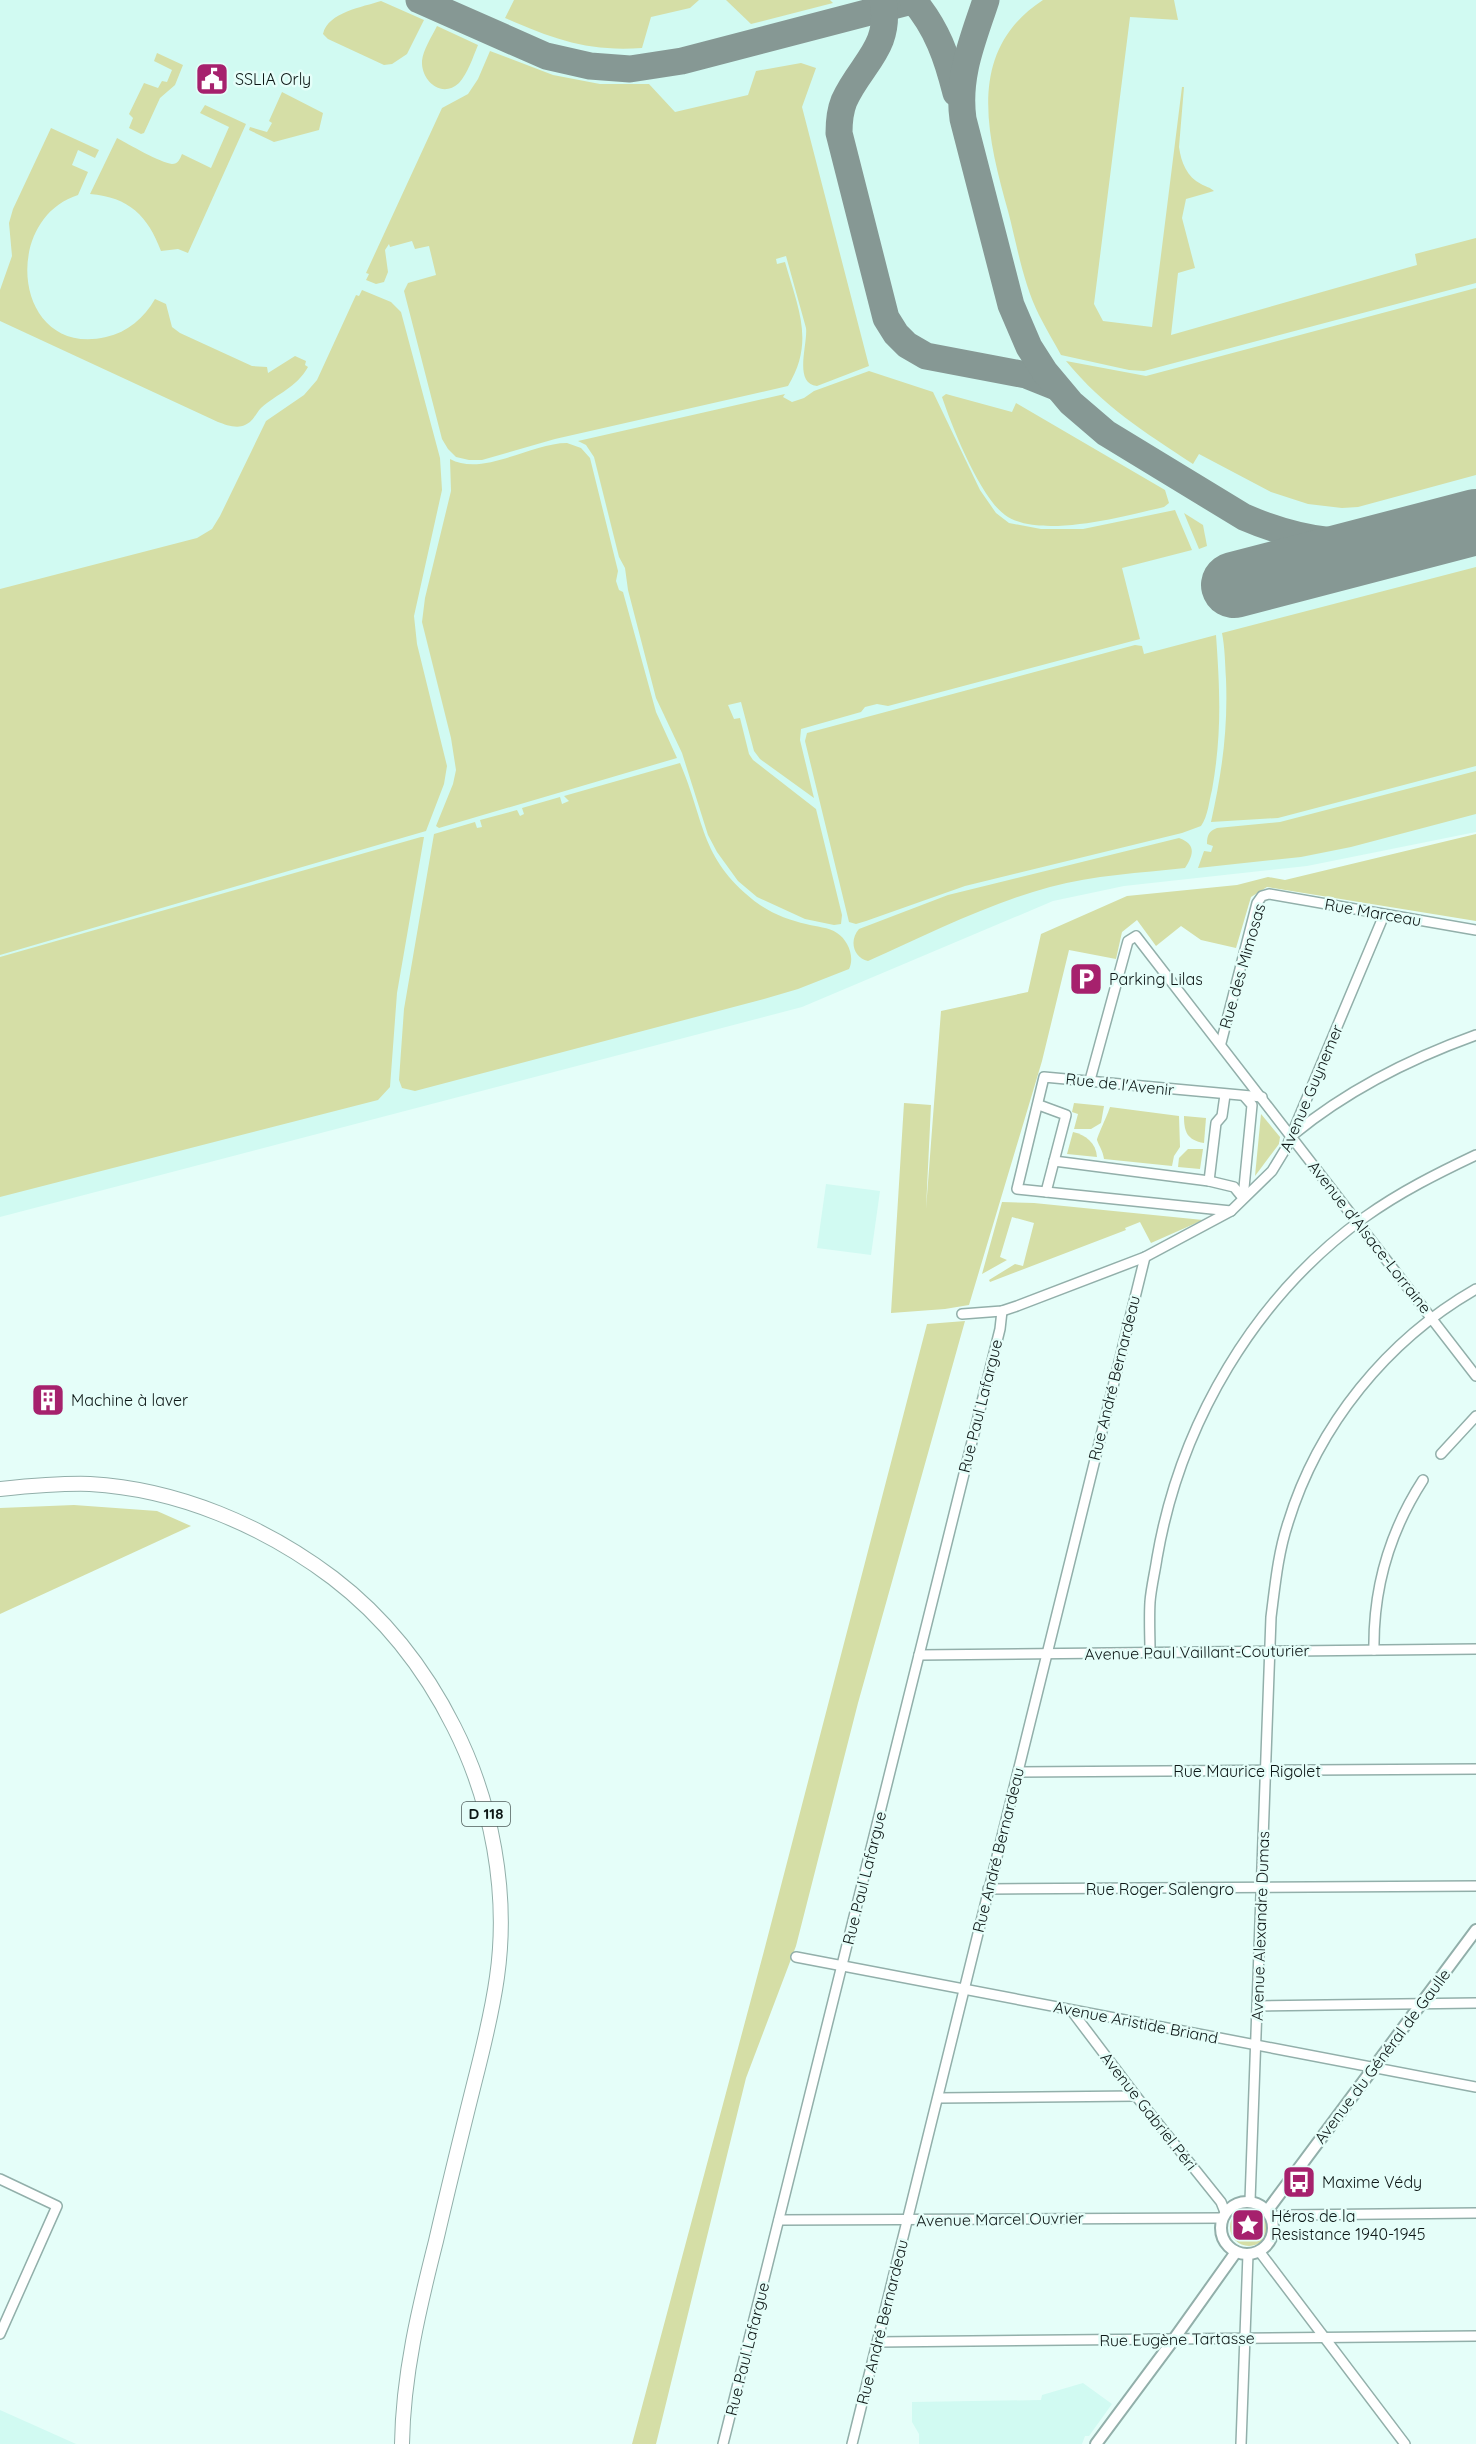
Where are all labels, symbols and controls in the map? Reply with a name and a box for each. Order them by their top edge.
public building icon: SSLIA Orly [194,61,230,97]
place label: SSLIA Orly [235,69,311,89]
street label: Rue Marceau [1323,894,1423,930]
street label: Rue des Mimosas [1215,901,1269,1031]
parking icon: Parking Lilas [1068,961,1104,997]
place label: Parking Lilas [1109,969,1203,989]
street label: Avenue Guynemer [1275,1021,1347,1155]
street label: Rue de l'Avenir [1065,1068,1175,1100]
street label: Avenue d'Alsace-Lorraine [1304,1157,1436,1317]
street label: Rue André Bernardeau [1084,1293,1144,1463]
street label: Rue Paul Lafargue [954,1337,1006,1475]
building icon: Machine à laver [30,1382,66,1418]
place label: Machine à laver [71,1390,188,1410]
street label: Avenue Paul Vaillant-Couturier [1084,1640,1310,1664]
street label: Rue Maurice Rigolet [1173,1761,1321,1781]
street label: Rue André Bernardeau [968,1765,1028,1935]
road number: D 118 [462,1802,510,1826]
street label: Rue Paul Lafargue [838,1809,890,1947]
street label: Avenue Alexandre Dumas [1247,1831,1273,2021]
street label: Rue Roger Salengro [1086,1879,1234,1899]
street label: Avenue du Général de Gaulle [1310,1965,1454,2147]
street label: Avenue Aristide Briand [1052,1996,1220,2048]
street label: Avenue Gabriel Péri [1097,2048,1201,2174]
bus stop icon: Maxime Védy [1281,2164,1317,2200]
place label: Maxime Védy [1322,2172,1422,2192]
place label: Héros de la Resistance 1940-1945 [1271,2206,1426,2244]
place icon: Héros de la Resistance 1940-1945 [1230,2207,1266,2243]
street label: Avenue Marcel Ouvrier [916,2208,1084,2230]
street label: Rue André Bernardeau [852,2237,912,2407]
street label: Rue Paul Lafargue [721,2280,773,2418]
street label: Rue Eugène Tartasse [1099,2328,1255,2350]

